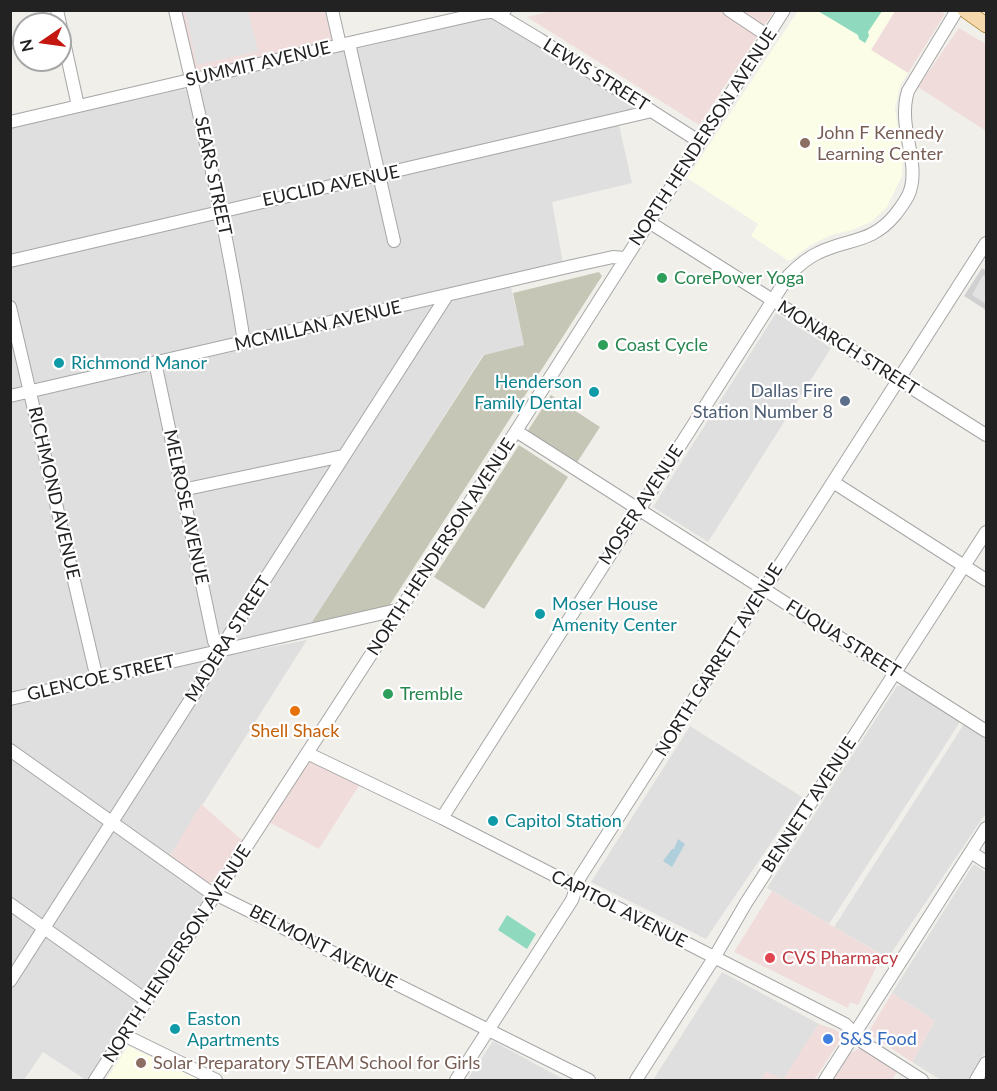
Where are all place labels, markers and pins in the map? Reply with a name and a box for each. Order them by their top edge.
place label: John F Kennedy Learning Center [817,122,944,164]
marker: John F Kennedy Learning Center [798,136,812,150]
place label: CorePower Yoga [674,267,804,289]
marker: CorePower Yoga [655,271,669,285]
place label: Coast Cycle [615,334,708,356]
marker: Coast Cycle [596,338,610,352]
place label: Richmond Manor [71,352,207,374]
marker: Richmond Manor [52,356,66,370]
place label: Henderson Family Dental [474,371,582,413]
place label: Dallas Fire Station Number 8 [693,380,833,422]
marker: Henderson Family Dental [587,385,601,399]
marker: Dallas Fire Station Number 8 [838,394,852,408]
place label: Moser House Amenity Center [552,593,677,636]
marker: Moser House Amenity Center [533,607,547,621]
place label: Tremble [400,683,463,705]
marker: Tremble [381,687,395,701]
marker: Shell Shack [288,704,302,718]
place label: Shell Shack [251,720,339,742]
place label: Capitol Station [505,810,622,832]
marker: Capitol Station [486,814,500,828]
place label: CVS Pharmacy [782,947,898,969]
marker: CVS Pharmacy [763,951,777,965]
place label: Easton Apartments [187,1008,280,1050]
marker: Easton Apartments [168,1022,182,1036]
place label: S&S Food [840,1028,917,1050]
marker: S&S Food [821,1032,835,1046]
place label: Solar Preparatory STEAM School for Girls [153,1052,480,1074]
marker: Solar Preparatory STEAM School for Girls [134,1056,148,1070]

